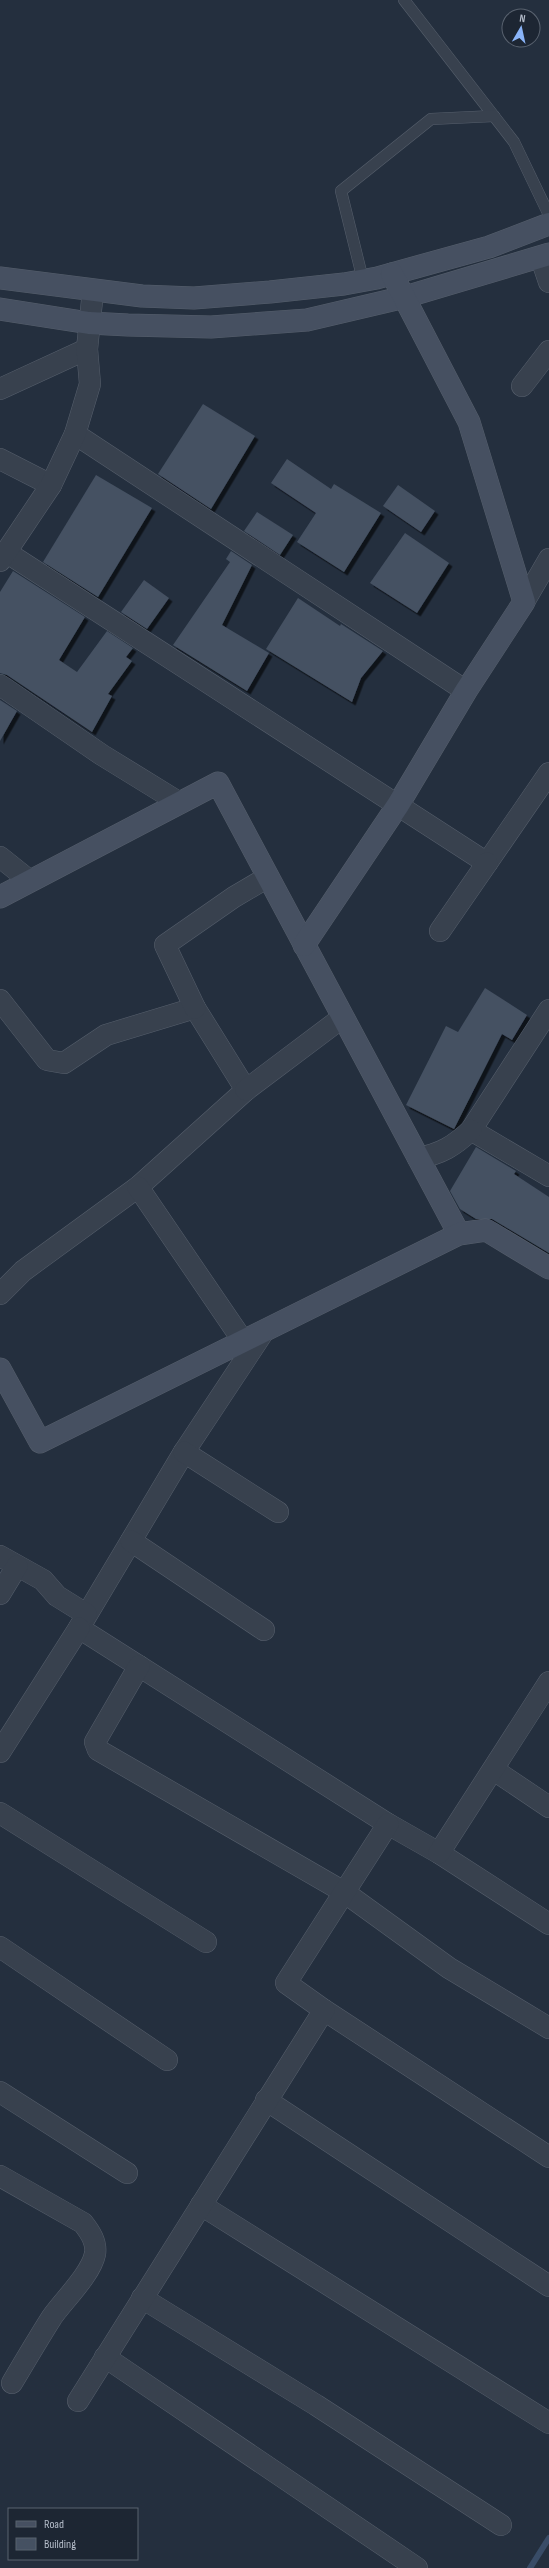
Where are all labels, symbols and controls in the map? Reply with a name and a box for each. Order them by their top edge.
north arrow [501,8,541,48]
text: N [519,12,527,26]
legend [8,2508,138,2560]
text: Road [44,2517,64,2532]
text: Building [44,2537,76,2552]

